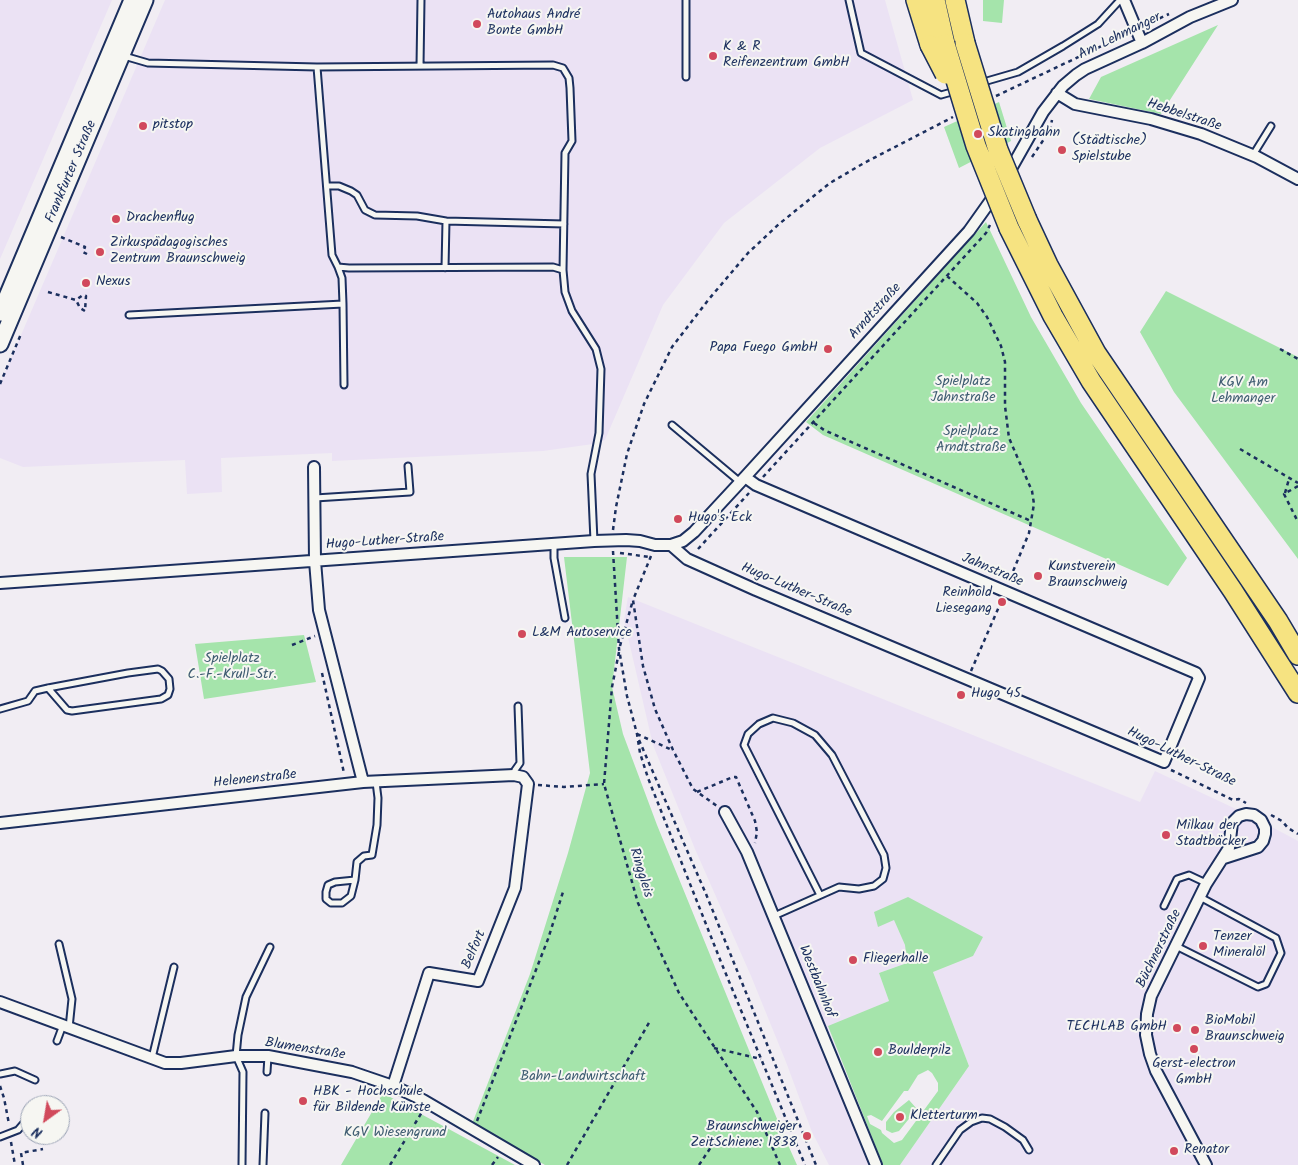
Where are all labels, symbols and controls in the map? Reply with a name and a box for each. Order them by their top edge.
place label: Autohaus André Bonte GmbH [487,8,580,40]
street label: Am Lehmanger [1076,10,1164,64]
marker: Autohaus André Bonte GmbH [471,18,483,30]
place label: K & R Reifenzentrum GmbH [723,40,850,72]
marker: K & R Reifenzentrum GmbH [707,50,719,62]
street label: Hebbelstraße [1145,96,1223,136]
street label: Frankfurter Straße [43,118,101,226]
place label: pitstop [153,118,193,134]
marker: pitstop [137,120,149,132]
place label: Skatingbahn [988,126,1060,142]
marker: Skatingbahn [972,128,984,140]
place label: (Städtische) Spielstube [1072,134,1147,166]
marker: (Städtische) Spielstube [1056,144,1068,156]
place label: Drachenflug [126,211,195,227]
marker: Drachenflug [110,213,122,225]
place label: Zirkuspädagogisches Zentrum Braunschweig [110,236,246,268]
marker: Zirkuspädagogisches Zentrum Braunschweig [94,246,106,258]
place label: Nexus [96,275,130,291]
marker: Nexus [80,277,92,289]
street label: Arndtstraße [846,280,906,344]
place label: Papa Fuego GmbH [710,341,818,357]
marker: Papa Fuego GmbH [822,343,834,355]
park label: Spielplatz Jahnstraße [930,375,996,408]
park label: KGV Am Lehmanger [1211,376,1275,408]
park label: Spielplatz Arndtstraße [936,425,1006,458]
place label: Hugo's Eck [688,511,752,527]
marker: Hugo's Eck [672,513,684,525]
street label: Hugo-Luther-Straße [325,529,445,555]
street label: Jahnstraße [959,551,1025,591]
street label: Hugo-Luther-Straße [738,560,854,622]
place label: Kunstverein Braunschweig [1048,560,1128,592]
marker: Kunstverein Braunschweig [1032,570,1044,582]
place label: Reinhold Liesegang [935,586,992,618]
marker: Reinhold Liesegang [996,596,1008,608]
place label: L&M Autoservice [532,626,632,642]
marker: L&M Autoservice [516,628,528,640]
park label: Spielplatz C.-F.-Krull-Str. [188,652,276,684]
place label: Hugo 45 [971,687,1021,703]
marker: Hugo 45 [955,689,967,701]
street label: Hugo-Luther-Straße [1124,724,1238,792]
street label: Helenenstraße [212,767,298,793]
place label: Milkau der Stadtbäcker [1176,819,1246,852]
marker: Milkau der Stadtbäcker [1160,829,1172,841]
street label: Ringgleis [624,846,656,900]
street label: Büchnerstraße [1134,907,1186,991]
street label: Belfort [459,928,491,972]
place label: Tenzer Mineralöl [1213,930,1266,962]
marker: Tenzer Mineralöl [1197,940,1209,952]
street label: Westbahnhof [794,943,838,1021]
place label: Fliegerhalle [863,952,928,968]
marker: Fliegerhalle [847,954,859,966]
place label: BioMobil Braunschweig [1205,1014,1285,1046]
place label: TECHLAB GmbH [1066,1020,1167,1036]
marker: TECHLAB GmbH [1171,1022,1183,1034]
marker: BioMobil Braunschweig [1189,1024,1201,1036]
street label: Blumenstraße [264,1035,346,1065]
marker: Gerst-electron GmbH [1188,1043,1200,1055]
place label: Boulderpilz [888,1044,951,1060]
marker: Boulderpilz [872,1046,884,1058]
place label: Gerst-electron GmbH [1152,1057,1236,1090]
park label: Bahn-Landwirtschaft [520,1070,646,1086]
place label: HBK - Hochschule für Bildende Künste [313,1085,431,1118]
north arrow [20,1095,70,1145]
marker: HBK - Hochschule für Bildende Künste [297,1095,309,1107]
place label: Kletterturm [910,1109,978,1125]
marker: Kletterturm [894,1111,906,1123]
text: N [28,1120,47,1144]
place label: Braunschweiger ZeitSchiene: 1838 [690,1120,797,1152]
park label: KGV Wiesengrund [344,1126,446,1142]
marker: Braunschweiger ZeitSchiene: 1838 [801,1130,813,1142]
place label: Renator [1184,1143,1229,1159]
marker: Renator [1168,1145,1180,1157]

